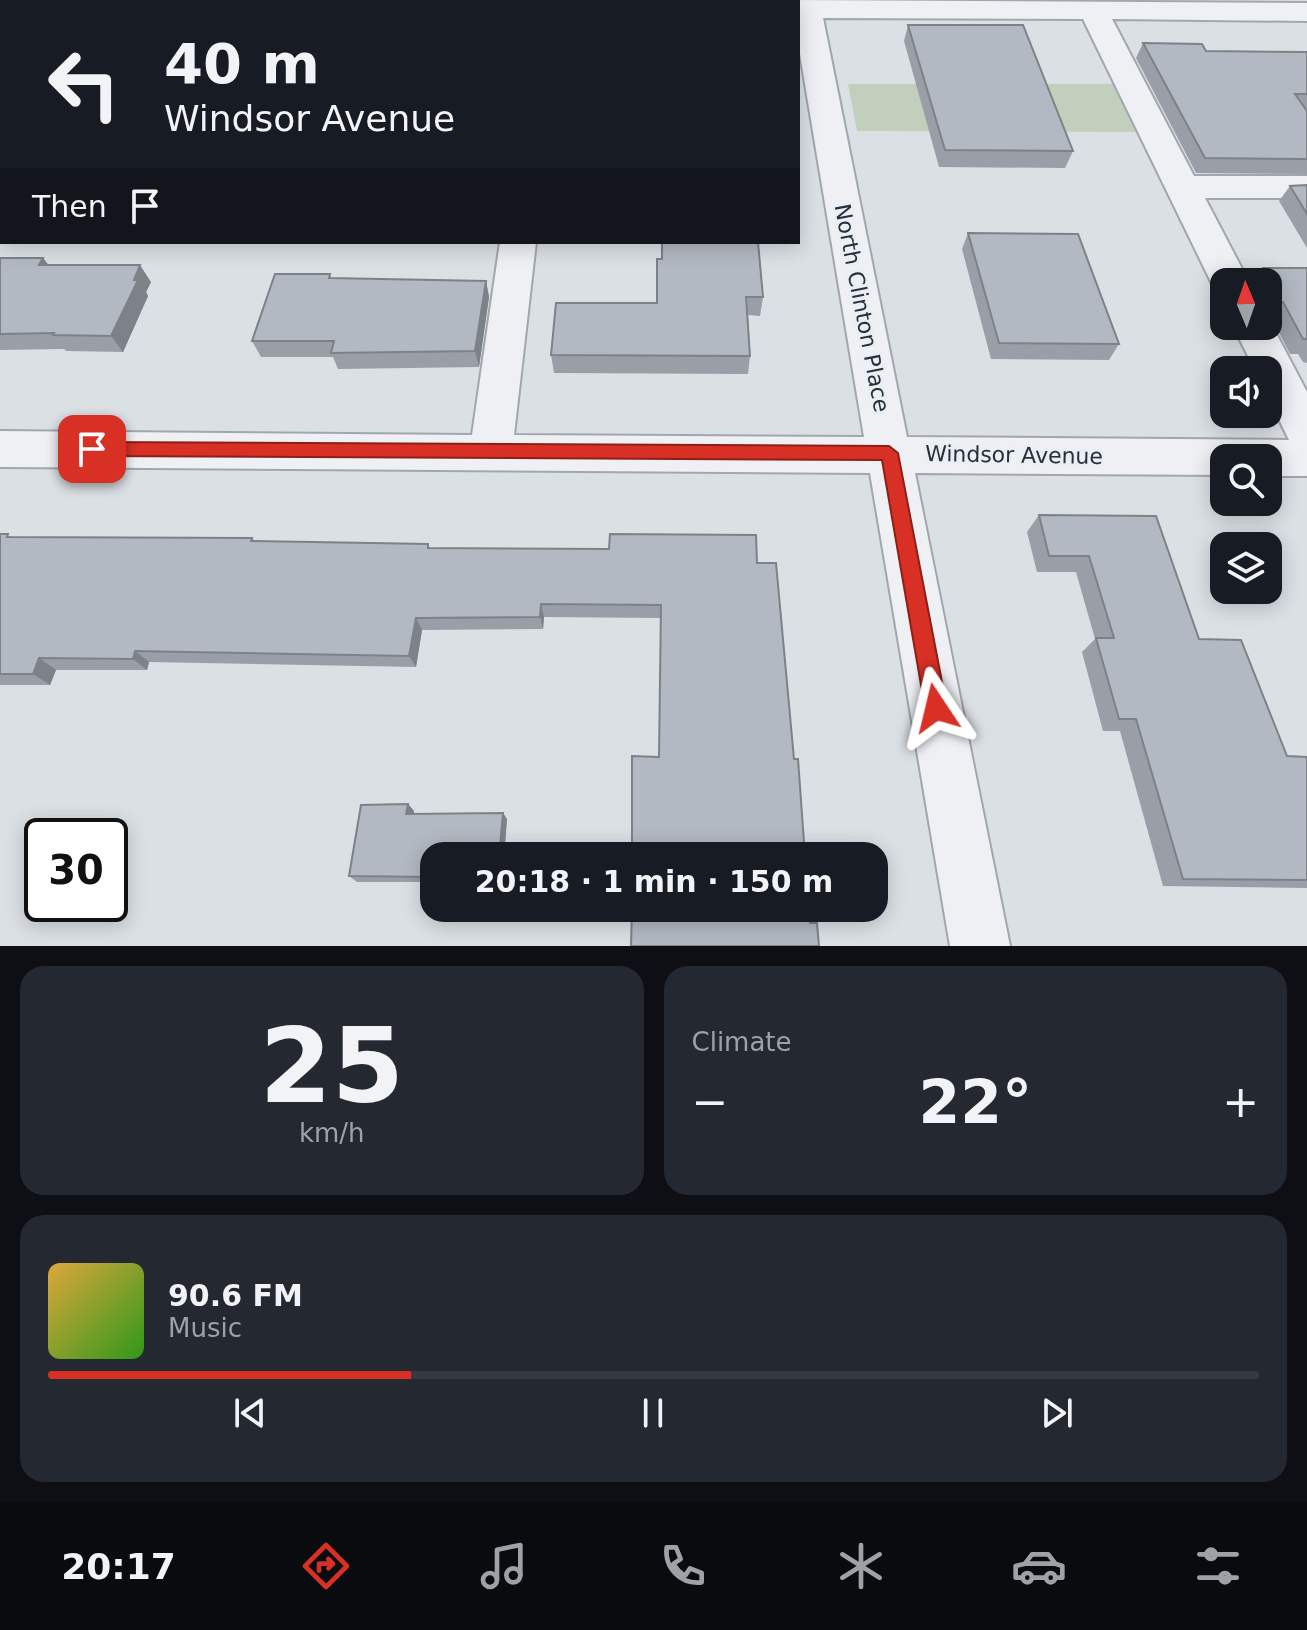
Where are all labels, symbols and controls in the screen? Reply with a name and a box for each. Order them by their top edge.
text: 40 m [164,31,320,96]
icon: left [32,32,136,136]
text: Windsor Avenue [164,98,455,139]
icon: arrive [123,184,167,228]
text: Then [32,189,107,224]
street label: North Clinton Place [830,202,894,414]
north arrow [1210,268,1282,340]
map controls [1210,268,1282,604]
button: sound [1210,356,1282,428]
pin [58,415,126,483]
icon: arrive [70,427,114,471]
street label: Windsor Avenue [925,441,1103,469]
button: search [1210,444,1282,516]
button: layers [1210,532,1282,604]
position arrow [894,666,978,750]
speed limit sign: 30 [24,818,128,922]
text: 20:18 · 1 min · 150 m [475,864,833,899]
text: 25 [259,1005,404,1127]
text: Climate [692,1027,792,1057]
text: 22° [919,1067,1032,1137]
text: − [692,1076,728,1127]
text: + [1222,1076,1259,1127]
text: km/h [299,1118,365,1148]
text: 90.6 FM [168,1278,303,1313]
text: Music [168,1313,242,1343]
icon: previous [228,1391,272,1435]
icon: pause [631,1391,675,1435]
icon: next [1035,1391,1079,1435]
icon: directions [298,1538,354,1594]
icon: music [476,1538,532,1594]
icon: phone [655,1538,711,1594]
icon: climate [833,1538,889,1594]
icon: car [1011,1538,1067,1594]
icon: filters [1190,1538,1246,1594]
text: 20:17 [61,1546,176,1587]

